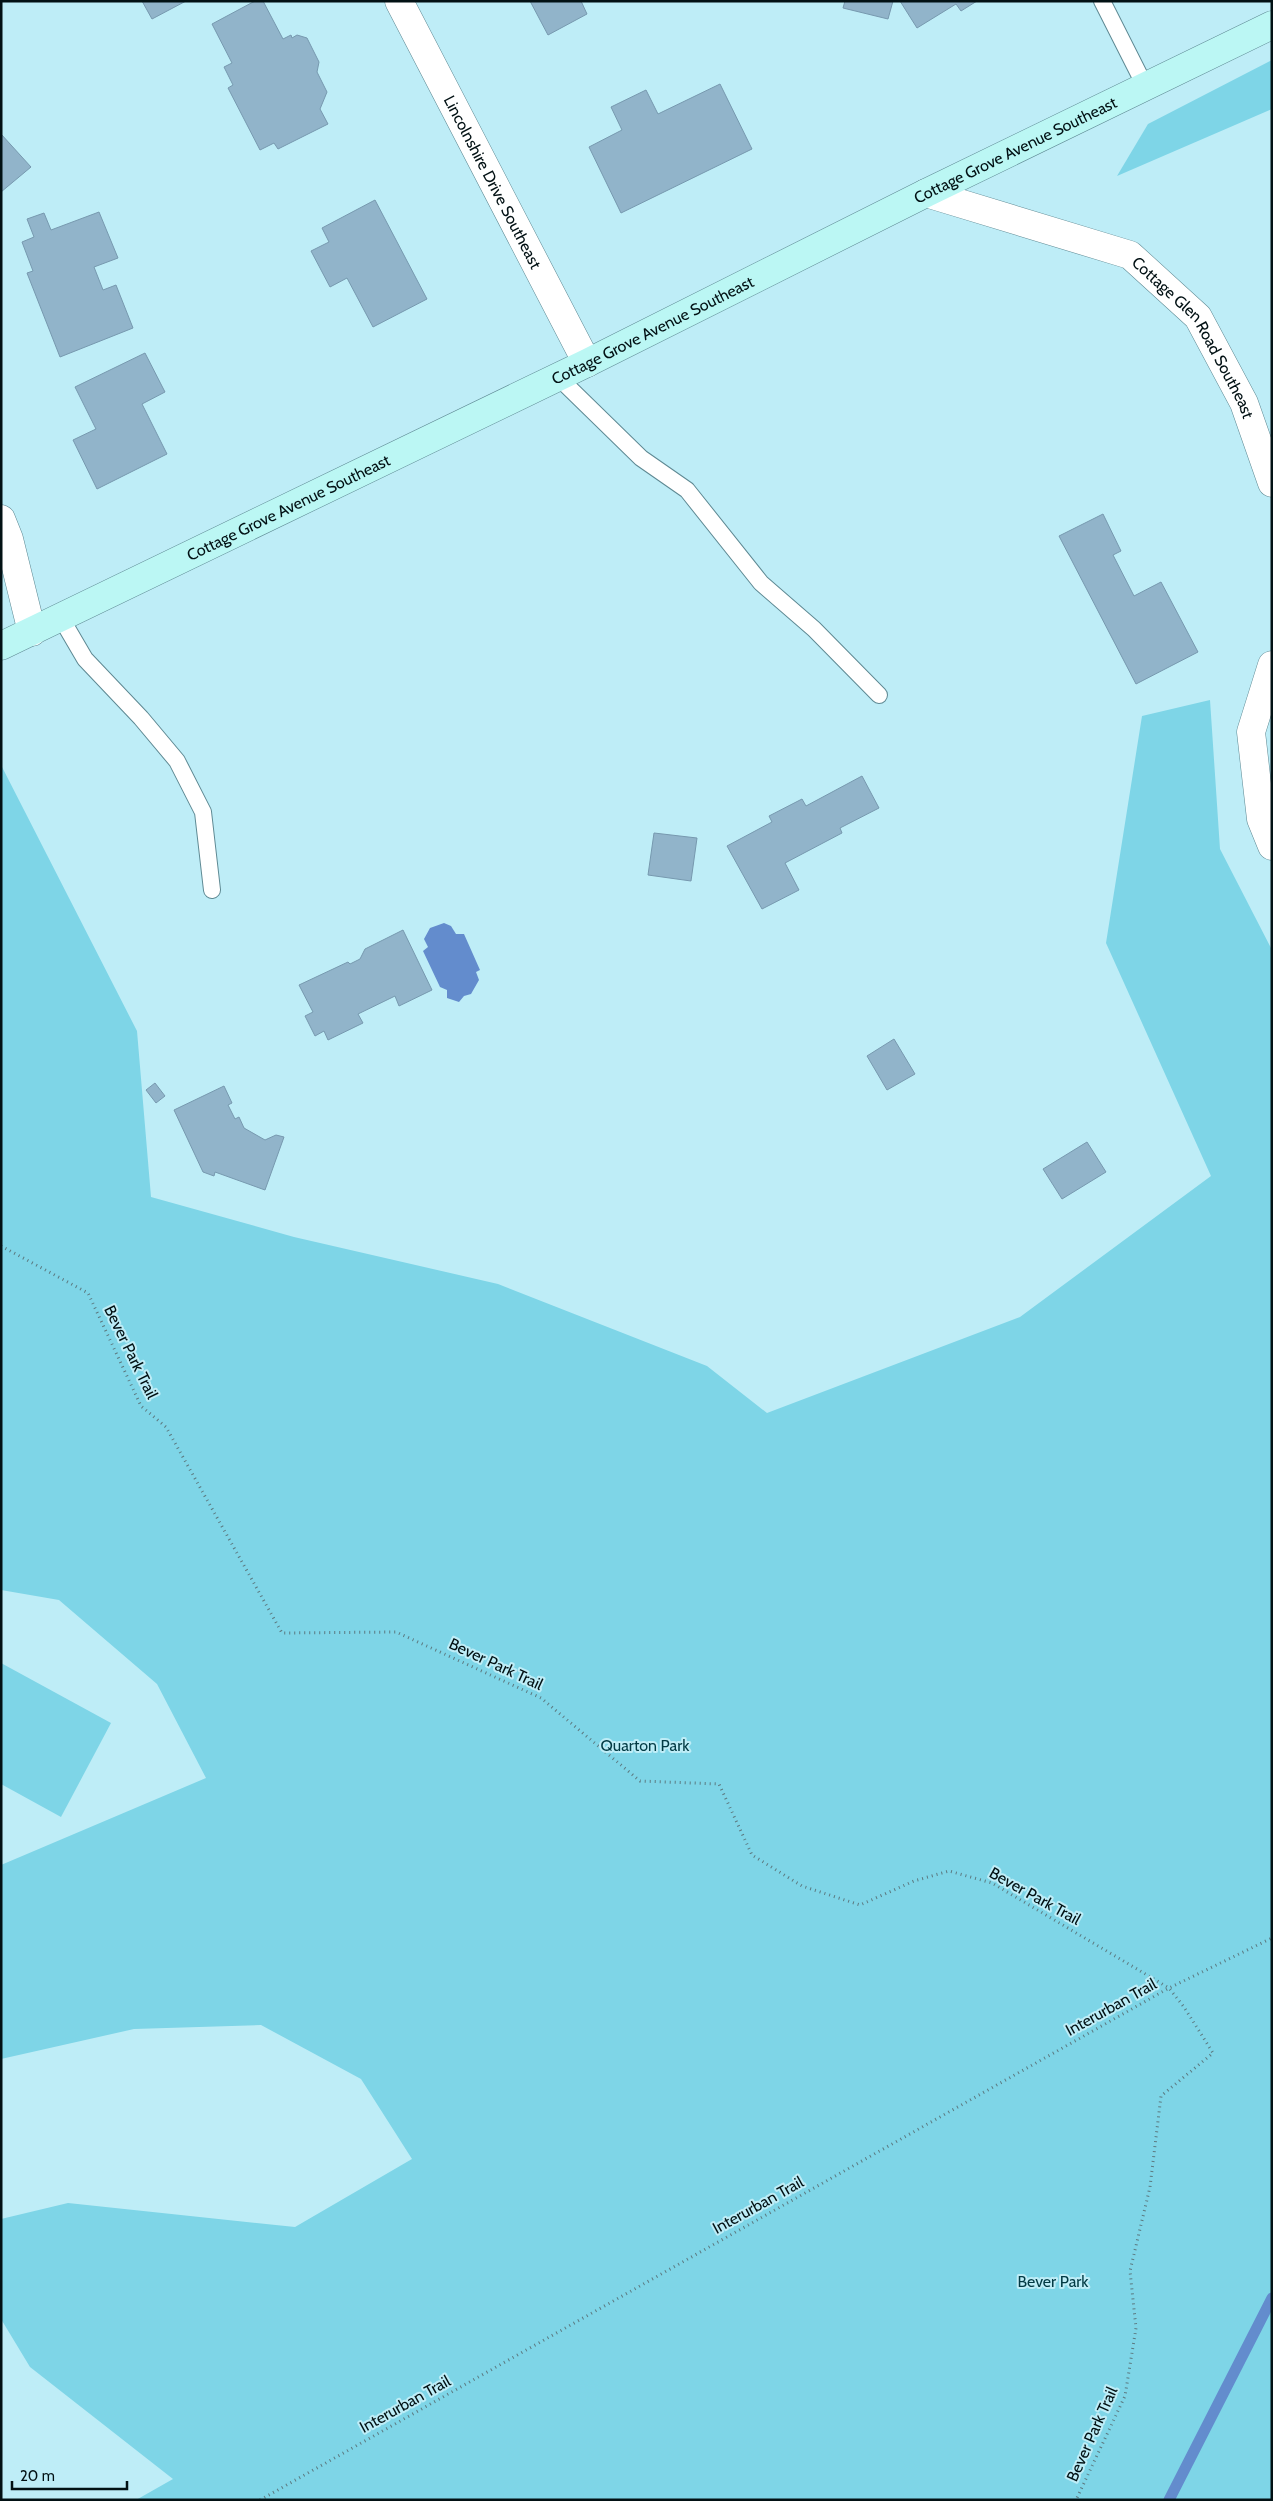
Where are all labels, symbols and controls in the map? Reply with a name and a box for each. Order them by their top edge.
street label: Lincolnshire Drive Southeast [440,92,546,272]
street label: Cottage Grove Avenue Southeast [910,92,1120,207]
street label: Cottage Glen Road Southeast [1128,252,1258,421]
street label: Cottage Grove Avenue Southeast [548,271,757,388]
street label: Cottage Grove Avenue Southeast [184,450,393,564]
street label: Bever Park Trail [100,1302,162,1402]
street label: Bever Park Trail [446,1634,546,1694]
park label: Quarton Park [601,1736,690,1755]
street label: Bever Park Trail [986,1863,1084,1929]
street label: Interurban Trail [1062,1974,1160,2040]
street label: Interurban Trail [709,2172,807,2238]
park label: Bever Park [1017,2272,1089,2291]
street label: Interurban Trail [356,2371,454,2437]
street label: Bever Park Trail [1063,2384,1121,2484]
scale bar [12,2458,128,2490]
text: 20 m [20,2467,55,2485]

